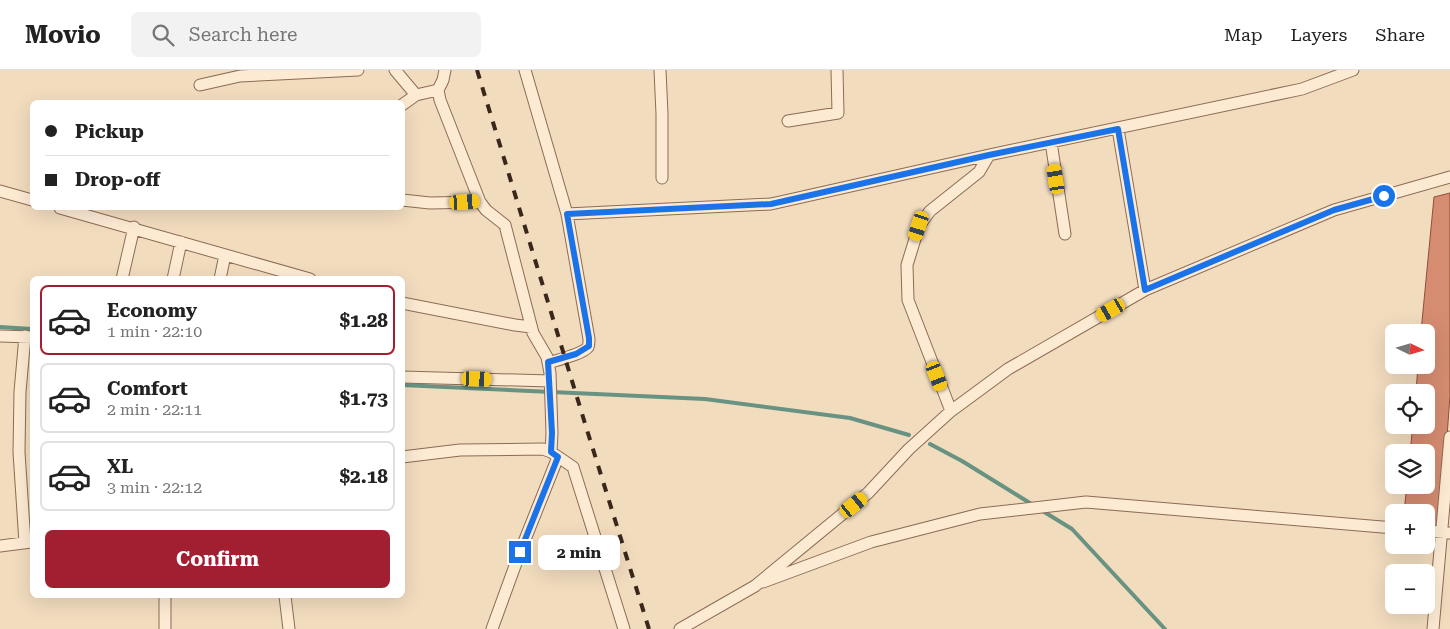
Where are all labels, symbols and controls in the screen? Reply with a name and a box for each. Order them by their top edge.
search box [131,12,481,57]
text: Movio [25,21,101,49]
icon: search [149,21,177,49]
text: Search here [189,23,298,46]
text: Map [1224,24,1263,45]
text: Layers [1291,24,1347,45]
text: Share [1375,24,1425,45]
text: Pickup [75,120,144,143]
car [1046,163,1065,195]
text: Drop-off [75,168,160,191]
route start [1373,185,1395,207]
car [449,194,480,210]
car [907,209,930,243]
car [1094,296,1127,324]
icon: car [47,298,92,343]
text: Economy [107,299,197,322]
text: $1.28 [339,309,388,332]
text: 1 min · 22:10 [107,322,202,341]
north arrow [1385,324,1435,374]
map controls [1385,324,1435,614]
car [924,359,949,393]
car [461,371,492,387]
icon: car [47,376,92,421]
text: Comfort [107,377,188,400]
button: locate [1385,384,1435,434]
text: $1.73 [339,387,388,410]
text: 2 min · 22:11 [107,400,202,419]
button: layers [1385,444,1435,494]
icon: car [47,454,92,499]
text: XL [107,455,133,478]
text: $2.18 [339,465,388,488]
text: 3 min · 22:12 [107,478,202,497]
car [837,490,870,520]
button: + [1385,504,1435,554]
button: Confirm [45,530,390,588]
callout: 2 min [538,534,620,570]
route end [509,541,531,563]
text: 2 min [557,543,601,562]
button: − [1385,564,1435,614]

